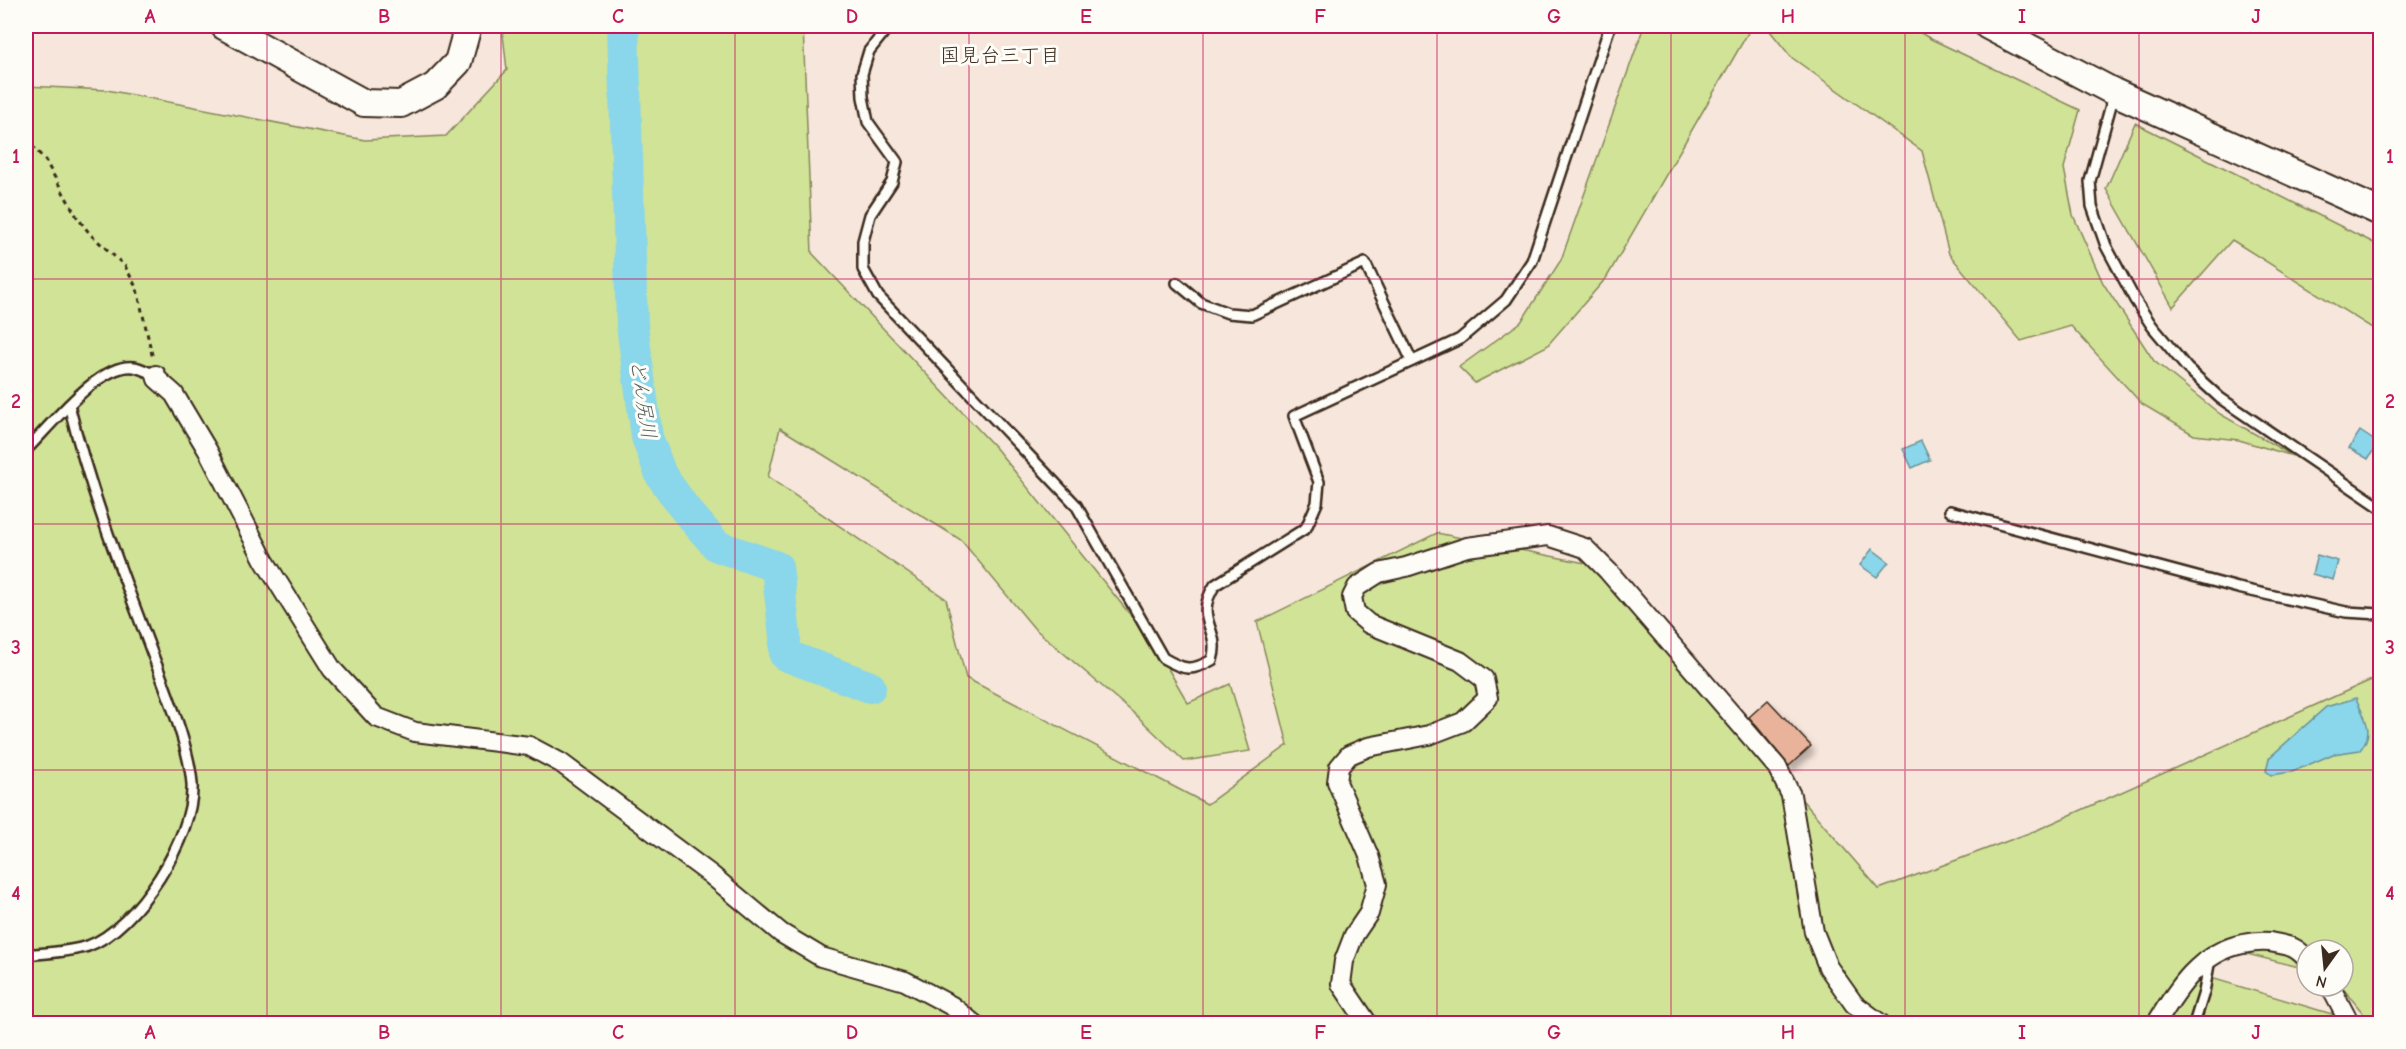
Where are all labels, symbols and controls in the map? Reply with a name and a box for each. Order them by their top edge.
text: A [144,5,156,28]
text: B [378,5,390,28]
text: C [612,5,624,28]
text: D [846,5,858,28]
text: E [1080,5,1092,28]
text: F [1314,5,1326,28]
text: G [1547,5,1561,28]
text: H [1781,5,1795,28]
text: I [2018,5,2026,28]
text: J [2251,5,2261,28]
district label: 国見台三丁目 [940,44,1060,67]
text: 1 [12,145,20,168]
text: 1 [2386,145,2394,168]
water label: どん尻川 [625,357,661,441]
text: 2 [11,390,21,413]
text: 2 [2385,390,2395,413]
text: 3 [11,636,21,659]
text: 3 [2385,636,2395,659]
text: 4 [11,882,21,905]
text: 4 [2385,882,2395,905]
north arrow [2295,938,2355,998]
text: N [2314,971,2329,992]
text: A [144,1021,156,1044]
text: B [378,1021,390,1044]
text: C [612,1021,624,1044]
text: D [846,1021,858,1044]
text: E [1080,1021,1092,1044]
text: F [1314,1021,1326,1044]
text: G [1547,1021,1561,1044]
text: H [1781,1021,1795,1044]
text: I [2018,1021,2026,1044]
text: J [2251,1021,2261,1044]

